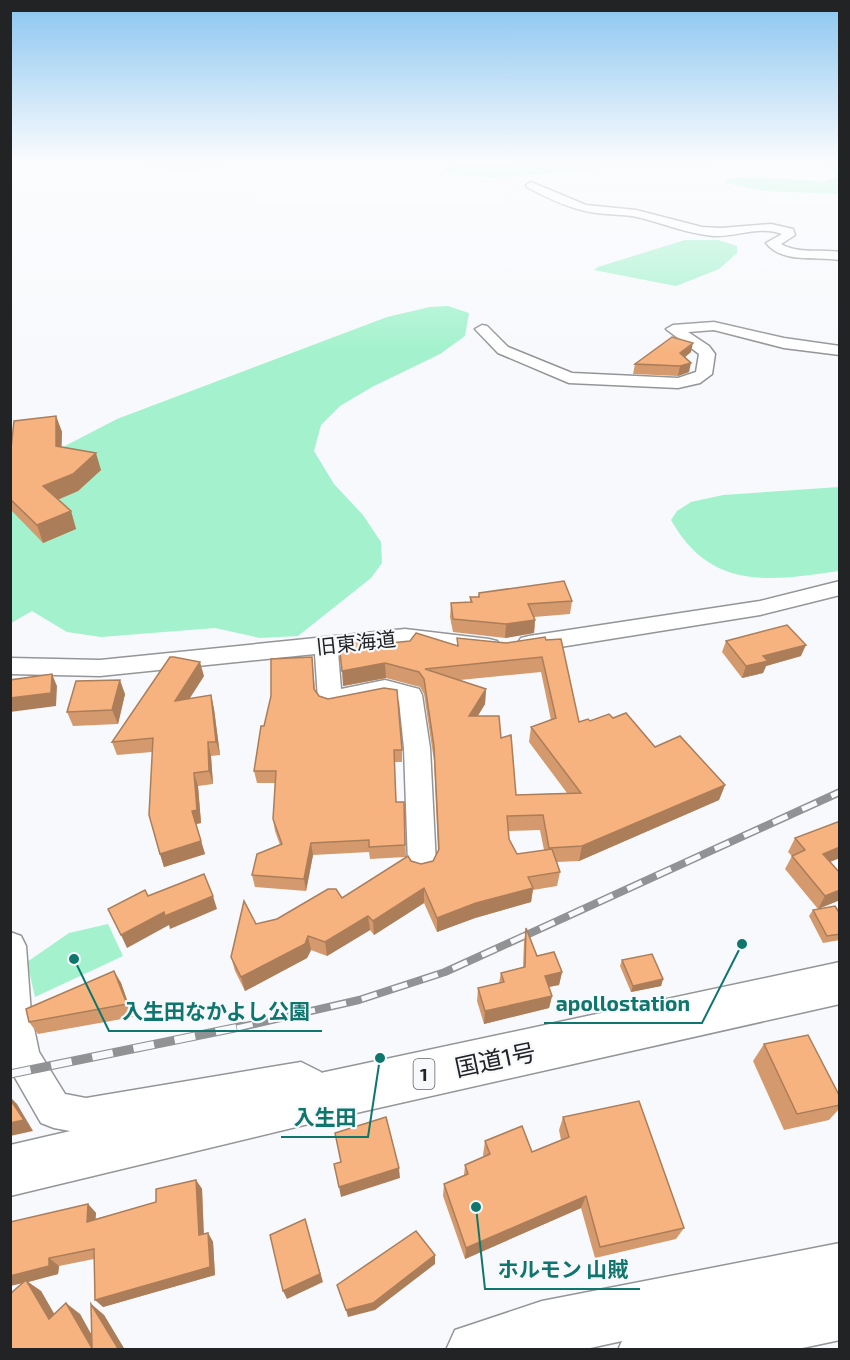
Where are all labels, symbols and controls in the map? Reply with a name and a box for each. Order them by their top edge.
street label: 旧東海道 [315,626,397,658]
callout: apollostation [544,984,702,1023]
text: apollostation [556,990,690,1015]
callout: 入生田なかよし公園 [109,992,322,1031]
text: 入生田なかよし公園 [122,998,310,1023]
street label: 国道1号 [452,1036,538,1082]
road number: 1 [414,1059,434,1089]
callout: 入生田 [281,1098,368,1137]
text: 入生田 [294,1104,357,1129]
callout: ホルモン 山賊 [485,1250,640,1289]
text: ホルモン 山賊 [498,1256,628,1281]

